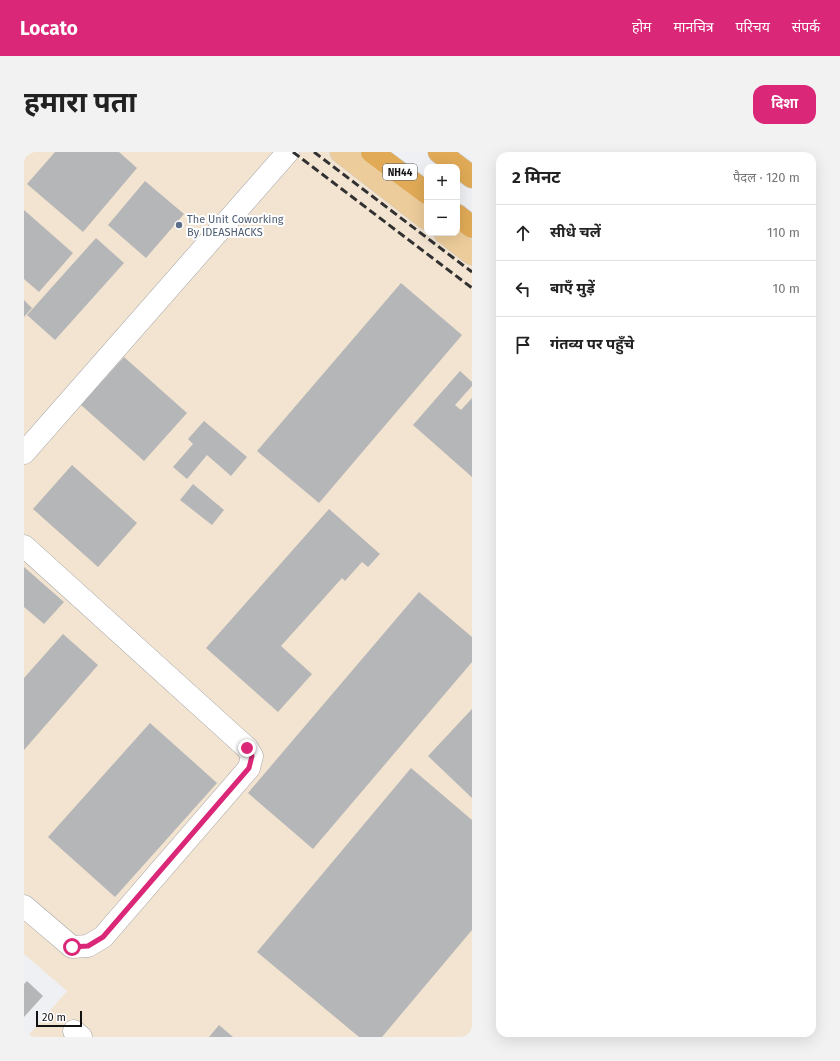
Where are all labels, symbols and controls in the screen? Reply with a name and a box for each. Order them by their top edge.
text: Locato [20,17,78,40]
text: होम [632,19,651,36]
text: मानचित्र [673,19,714,36]
text: परिचय [736,19,770,36]
text: संपर्क [792,19,820,36]
button: दिशा [753,85,816,124]
text: हमारा पता [24,86,136,119]
road number: NH44 [383,164,417,180]
map controls [424,164,460,236]
button: + [424,164,460,200]
text: 2 मिनट [512,167,561,188]
text: पैदल · 120 m [733,170,800,185]
button: − [424,200,460,236]
place label: The Unit Coworking By IDEASHACKS [187,213,284,239]
marker: The Unit Coworking By IDEASHACKS [174,220,184,230]
icon: ahead [512,222,534,244]
text: सीधे चलें [550,223,601,241]
text: 110 m [767,225,800,240]
icon: left [512,278,534,300]
text: बाएँ मुड़ें [550,279,595,297]
text: 10 m [773,281,800,296]
icon: arrive [512,334,534,356]
text: गंतव्य पर पहुँचे [550,335,634,353]
route end [238,739,256,757]
route start [63,938,81,956]
scale bar [36,1009,82,1028]
text: 20 m [42,1011,66,1024]

